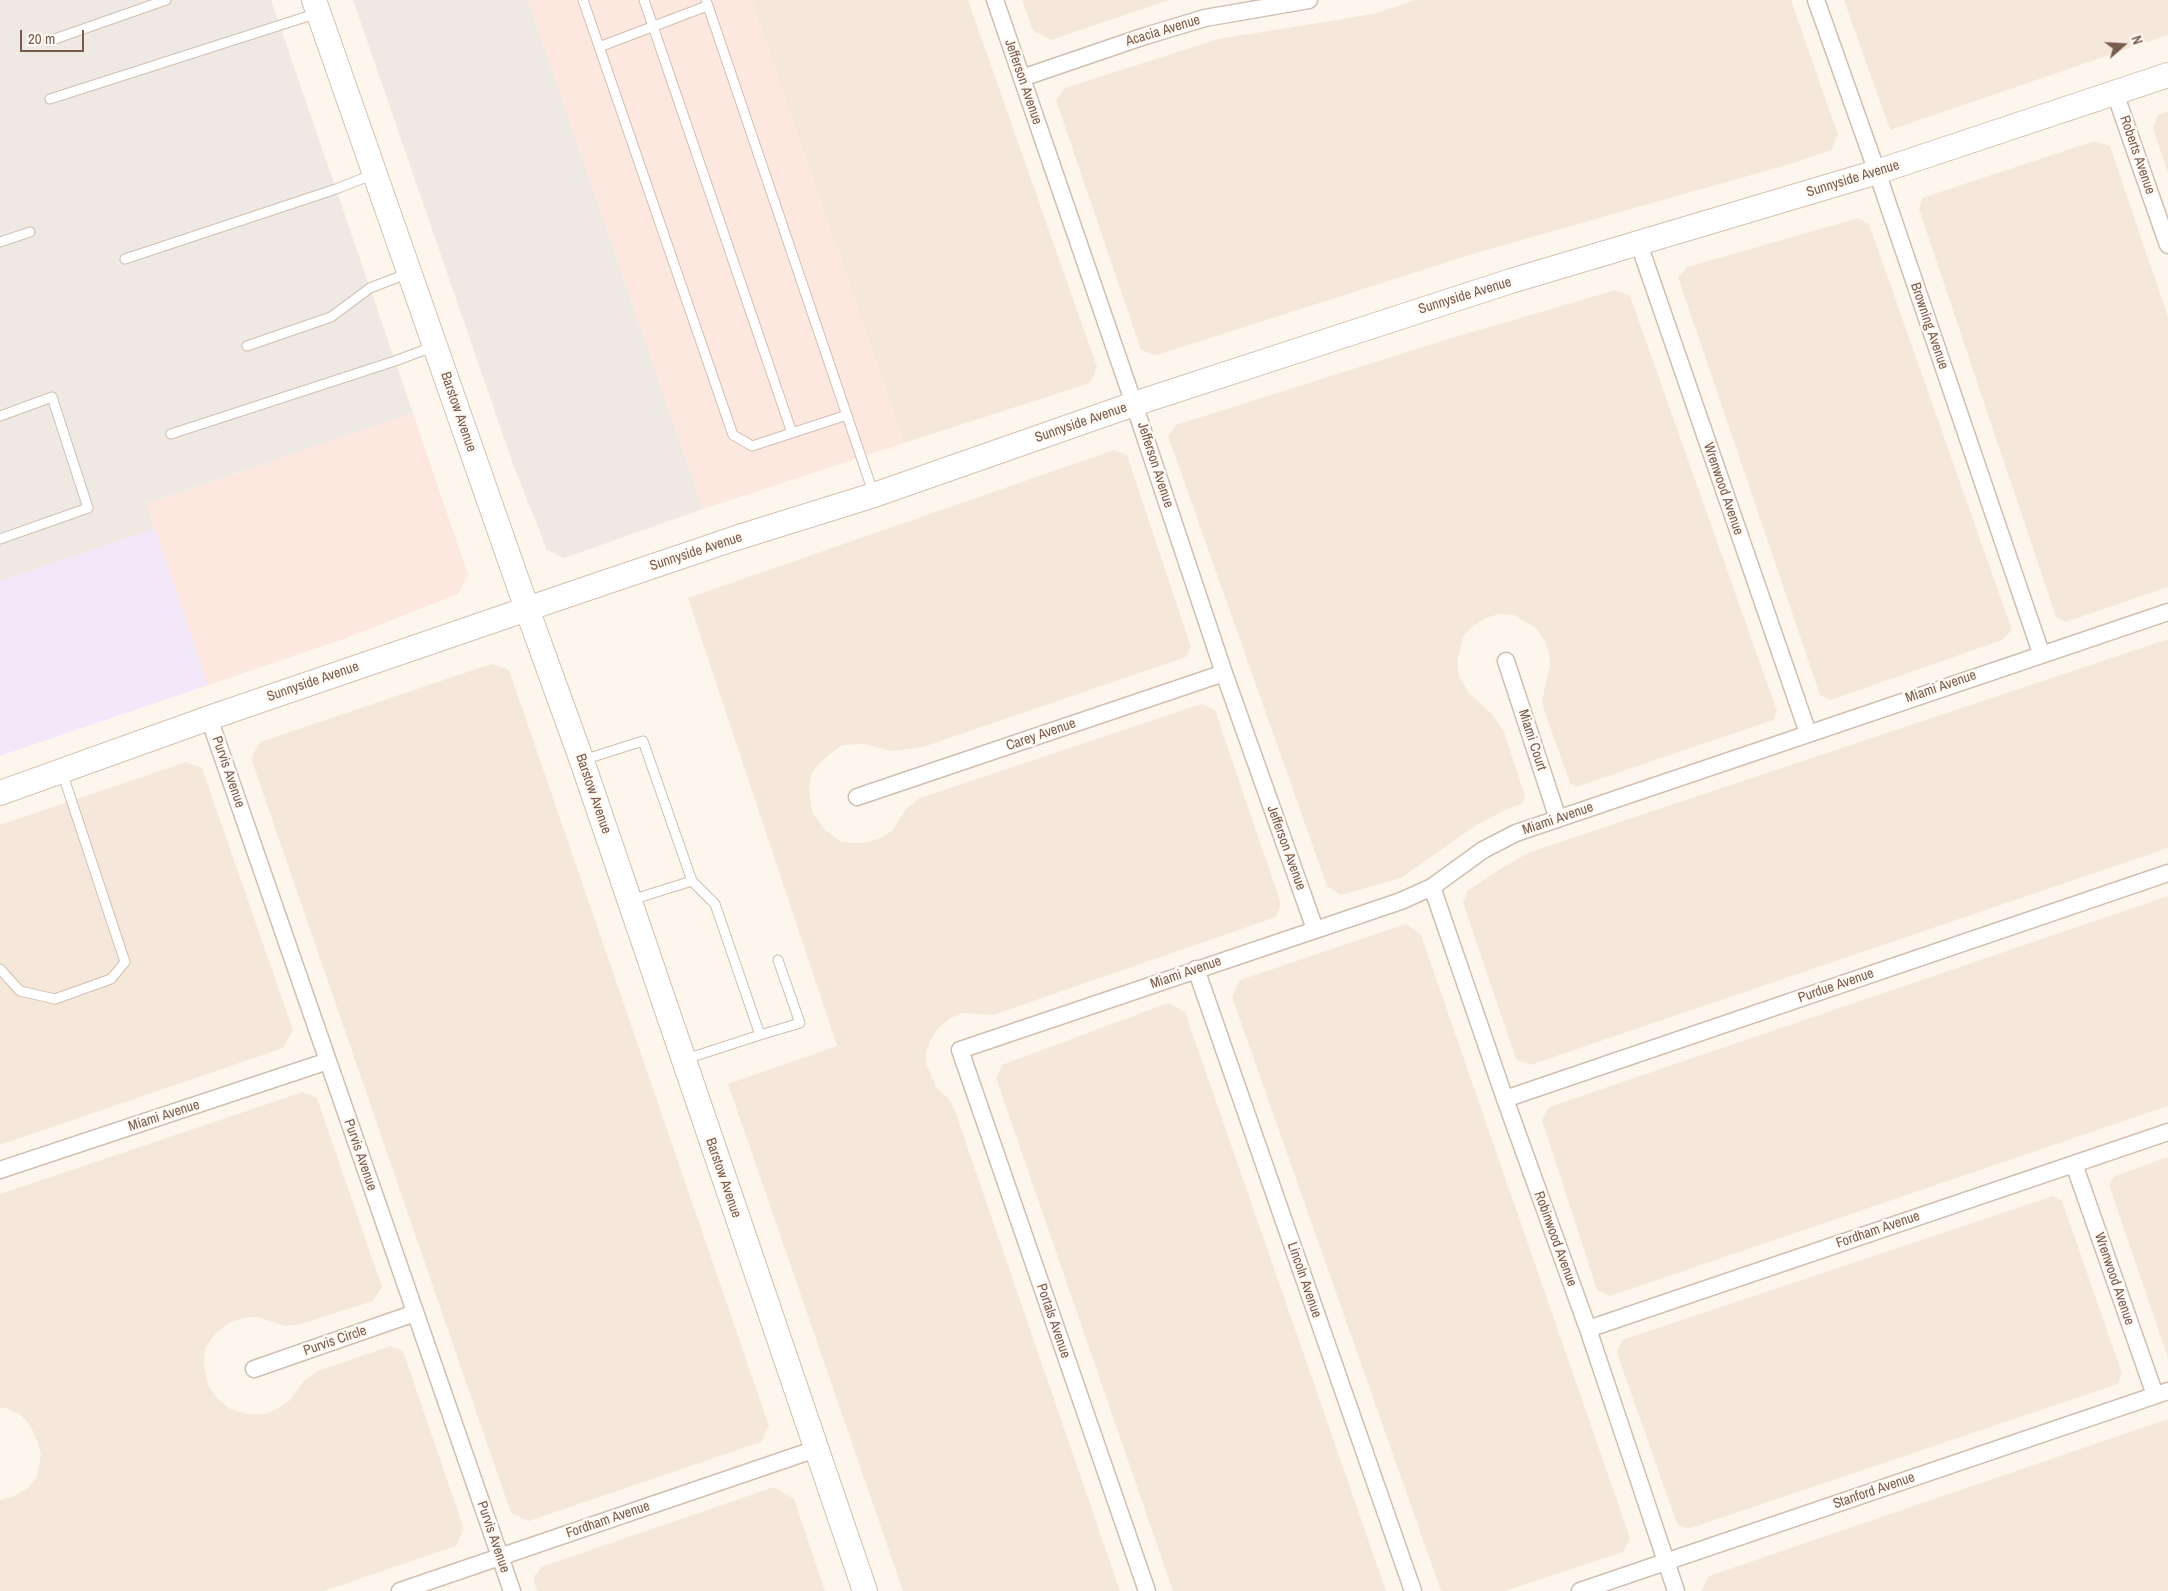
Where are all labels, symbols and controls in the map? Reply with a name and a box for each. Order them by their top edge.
street label: Acacia Avenue [1124,12,1202,50]
scale bar [22,20,86,52]
north arrow [2098,20,2148,70]
text: 20 m [28,28,55,49]
text: N [2127,33,2147,47]
street label: Jefferson Avenue [1001,37,1045,127]
street label: Roberts Avenue [2116,113,2158,197]
street label: Sunnyside Avenue [1805,157,1901,201]
street label: Sunnyside Avenue [1417,274,1513,318]
street label: Browning Avenue [1906,281,1952,371]
street label: Barstow Avenue [436,370,480,454]
street label: Sunnyside Avenue [1033,399,1129,447]
street label: Jefferson Avenue [1133,420,1177,510]
street label: Wrenwood Avenue [1699,441,1747,537]
street label: Sunnyside Avenue [648,529,744,575]
street label: Sunnyside Avenue [265,658,361,706]
street label: Miami Avenue [1903,667,1979,707]
street label: Miami Court [1514,707,1550,773]
street label: Carey Avenue [1004,715,1078,755]
street label: Purvis Avenue [208,734,248,810]
street label: Barstow Avenue [571,752,615,836]
street label: Miami Avenue [1520,799,1596,839]
street label: Jefferson Avenue [1263,803,1309,893]
street label: Miami Avenue [1148,953,1224,993]
street label: Purdue Avenue [1796,965,1876,1007]
street label: Miami Avenue [126,1097,202,1135]
street label: Purvis Avenue [340,1117,380,1193]
street label: Barstow Avenue [701,1136,745,1220]
street label: Robinwood Avenue [1530,1189,1580,1289]
street label: Fordham Avenue [1834,1208,1922,1252]
street label: Wrenwood Avenue [2090,1231,2138,1327]
street label: Lincoln Avenue [1283,1240,1325,1320]
street label: Portals Avenue [1032,1282,1074,1360]
street label: Purvis Circle [301,1322,369,1360]
street label: Stanford Avenue [1831,1469,1917,1513]
street label: Fordham Avenue [564,1498,652,1542]
street label: Purvis Avenue [473,1499,513,1575]

